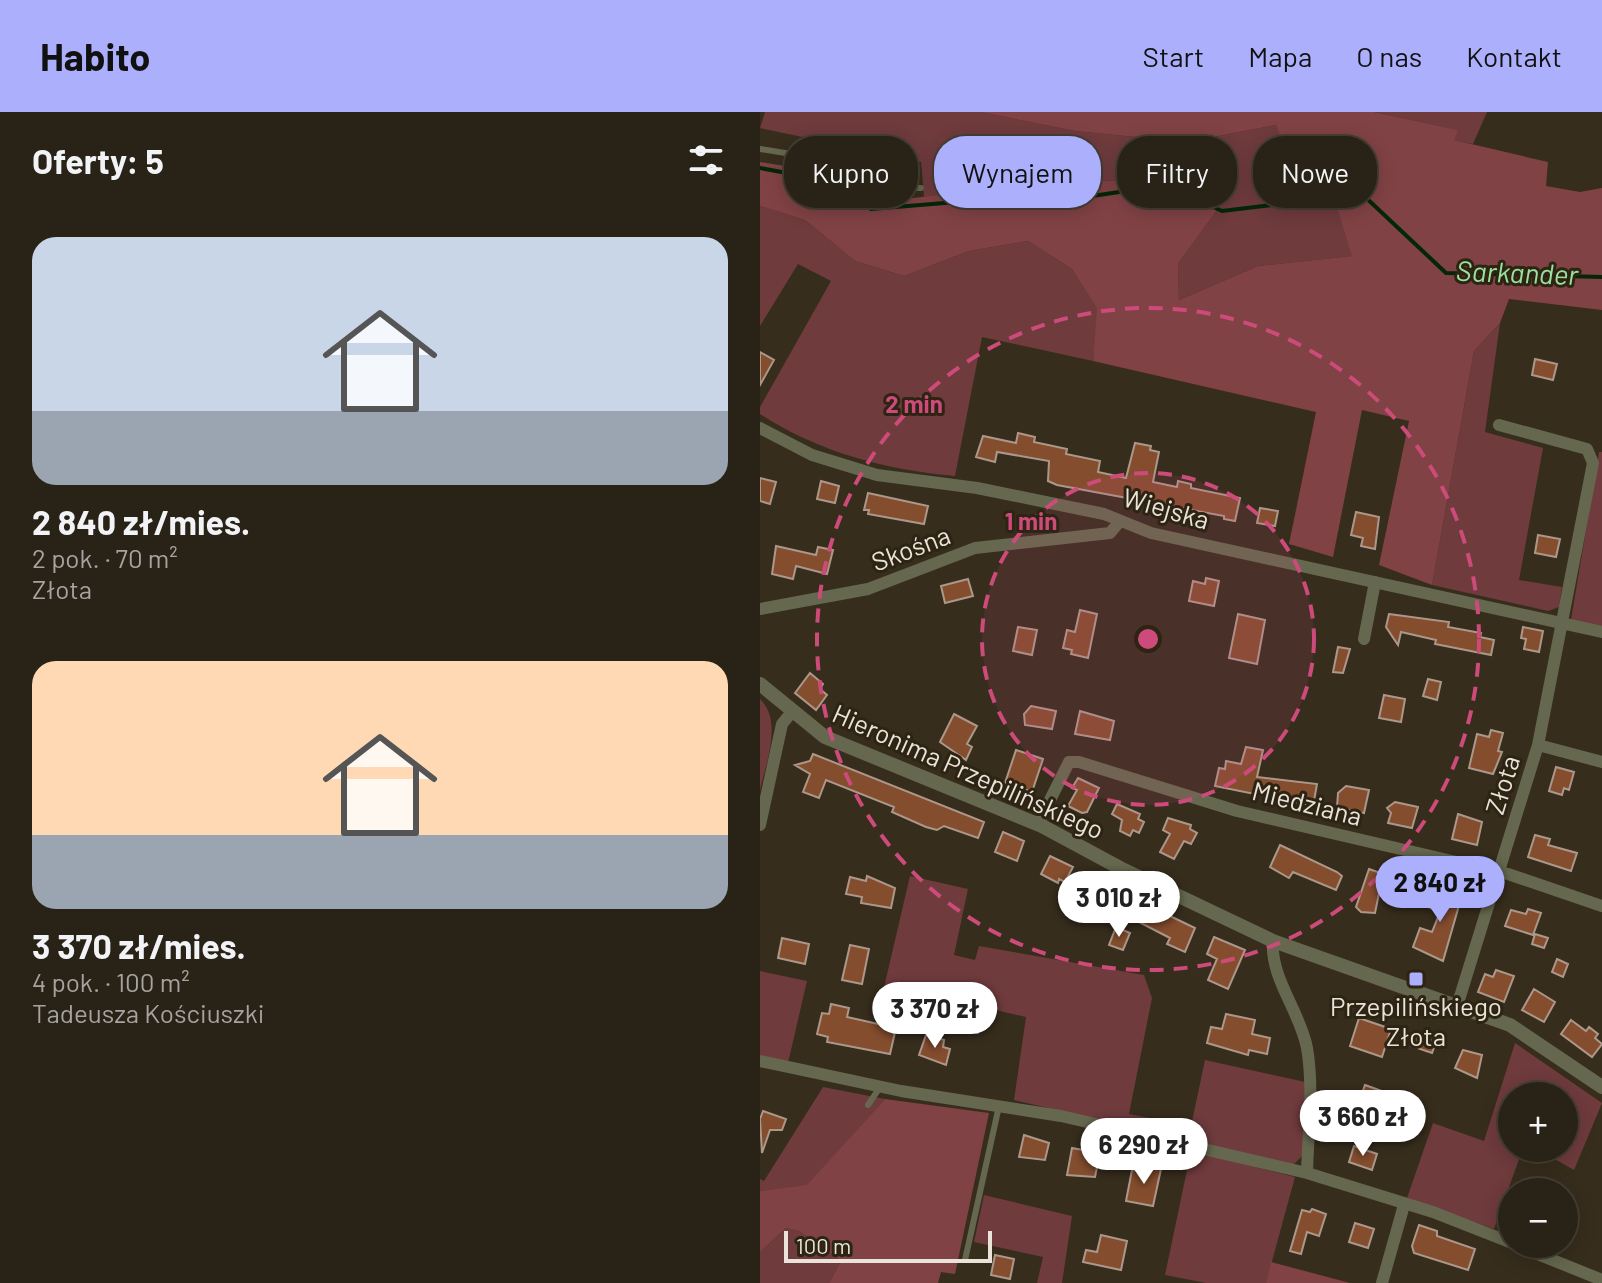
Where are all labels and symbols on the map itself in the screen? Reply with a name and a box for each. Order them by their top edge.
water label: Sarkander [1455,253,1580,291]
text: 2 min [885,389,943,418]
street label: Wiejska [1120,480,1213,535]
text: 1 min [1005,506,1057,535]
street label: Skośna [867,518,954,577]
centre of rings [1134,625,1162,653]
street label: Hieronima Przepilińskiego [828,697,1109,845]
street label: Złota [1478,751,1525,818]
street label: Miedziana [1249,774,1365,831]
pin: 2 840 zł [1357,856,1523,924]
pin: 3 010 zł [1036,871,1202,939]
marker: Przepilińskiego Złota [1407,970,1425,988]
pin: 3 370 zł [852,982,1018,1050]
place label: Przepilińskiego Złota [1330,990,1502,1051]
pin: 3 660 zł [1280,1090,1446,1158]
pin: 6 290 zł [1061,1118,1227,1186]
scale bar [784,1227,992,1263]

